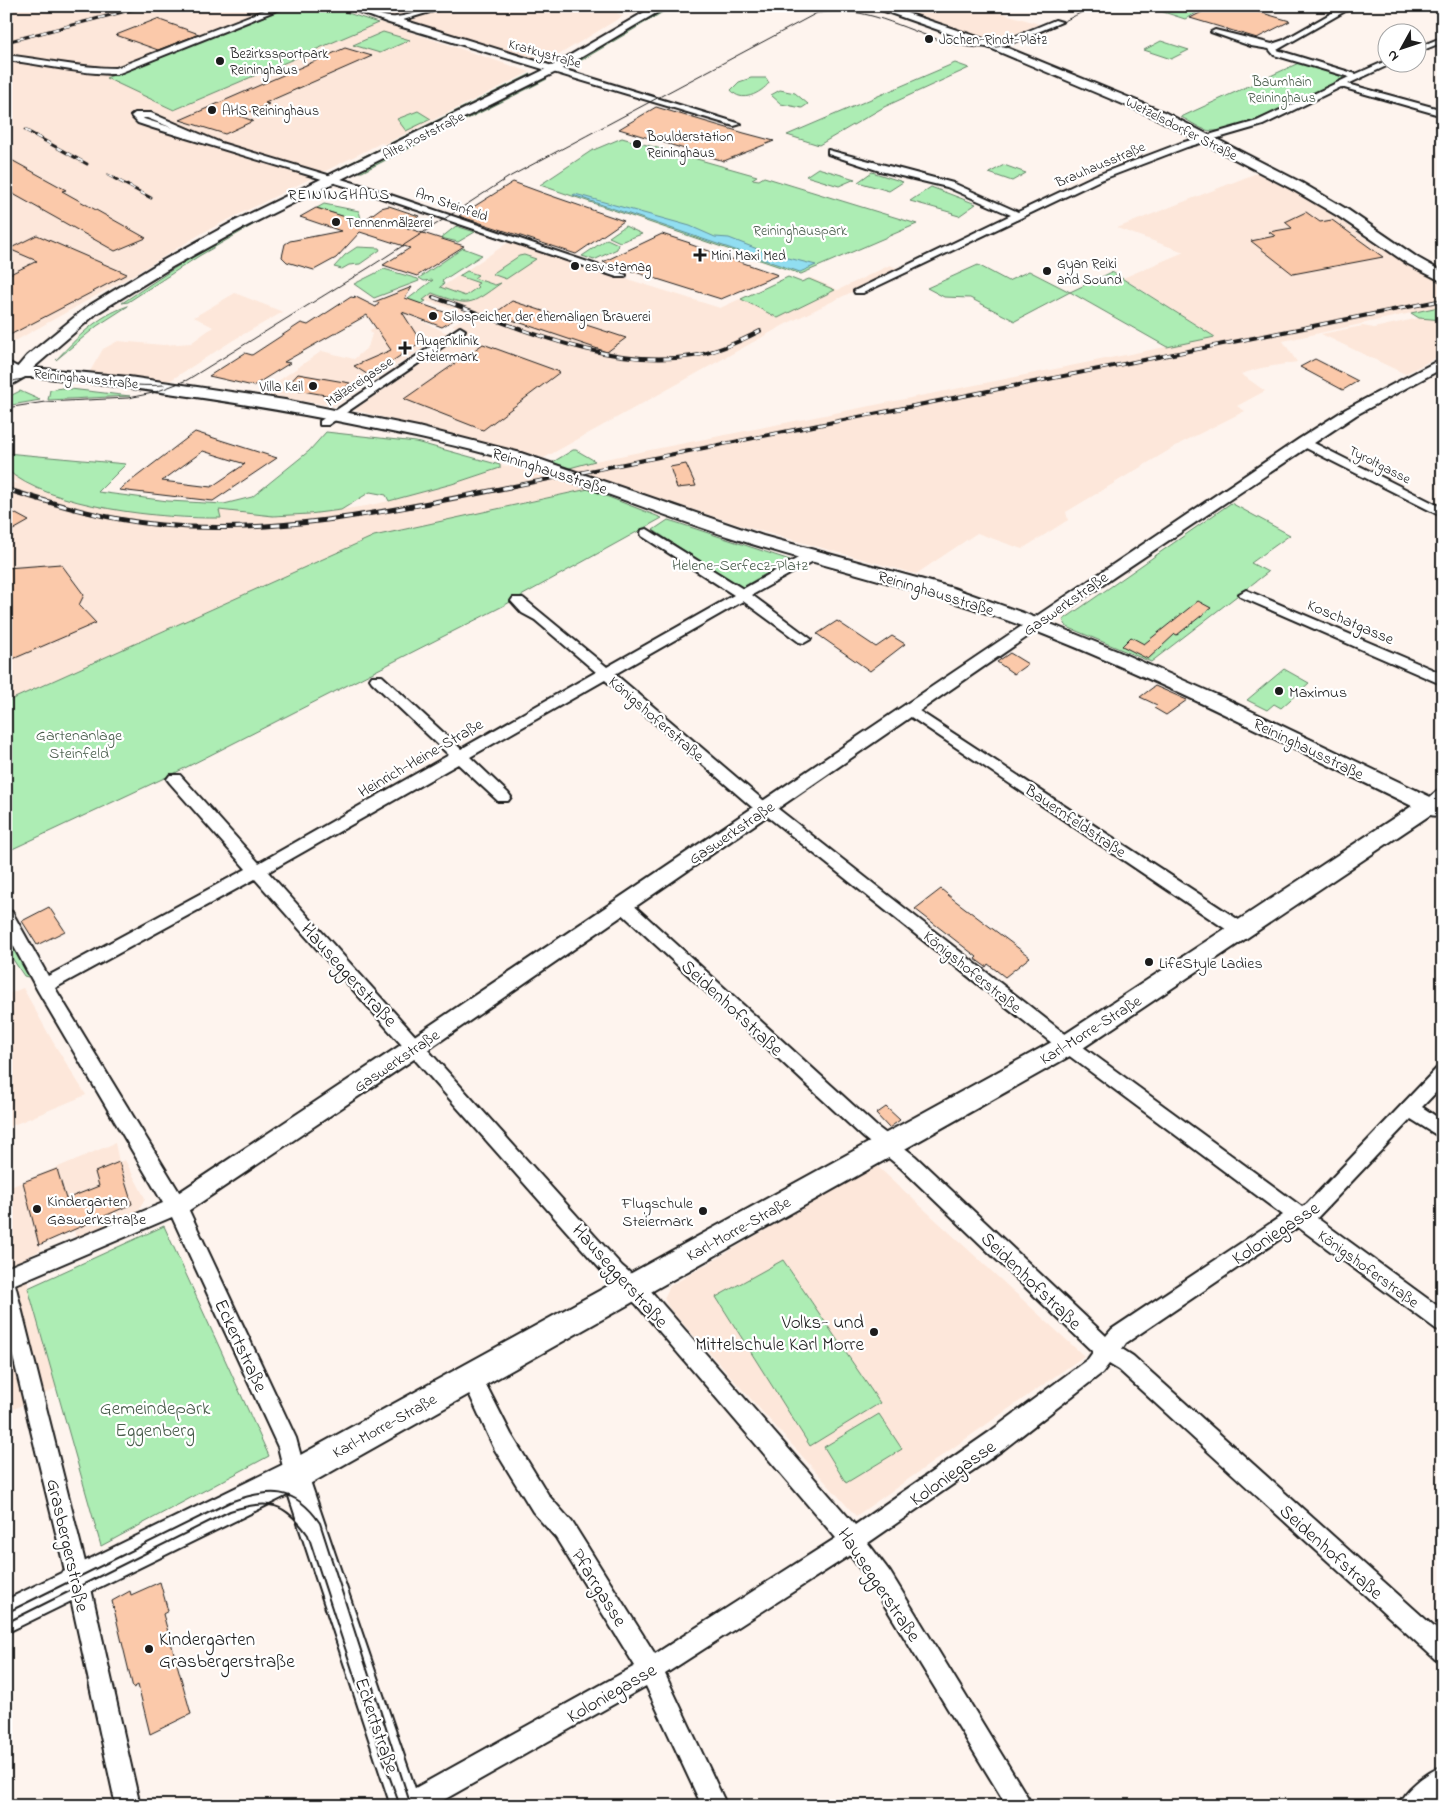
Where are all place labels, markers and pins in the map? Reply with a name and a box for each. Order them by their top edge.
place label: Jochen-Rindt-Platz [939,30,1047,51]
marker: Jochen-Rindt-Platz [923,33,935,45]
place label: Bezirkssportpark Reininghaus [229,44,329,82]
marker: Bezirkssportpark Reininghaus [214,55,226,67]
place label: AHS Reininghaus [222,101,319,123]
marker: AHS Reininghaus [206,104,218,116]
place label: Boulderstation Reininghaus [646,127,733,165]
marker: Boulderstation Reininghaus [631,138,643,150]
place label: Tennenmälzerei [346,213,433,234]
marker: Tennenmälzerei [330,216,342,228]
place label: Mini Maxi Med [711,246,786,267]
marker: Mini Maxi Med [693,248,707,262]
place label: Gyan Reiki and Sound [1057,254,1122,291]
place label: esv stamag [585,257,651,279]
marker: esv stamag [569,260,581,272]
marker: Gyan Reiki and Sound [1041,265,1053,277]
place label: Silospeicher der ehemaligen Brauerei [443,307,651,329]
marker: Silospeicher der ehemaligen Brauerei [427,310,439,322]
place label: Augenklinik Steiermark [416,331,479,368]
marker: Augenklinik Steiermark [398,341,412,355]
place label: Villa Keil [259,377,303,398]
marker: Villa Keil [307,380,319,392]
place label: Maximus [1289,681,1347,705]
marker: Maximus [1273,685,1285,697]
place label: LifeStyle Ladies [1159,952,1263,976]
marker: LifeStyle Ladies [1143,956,1155,968]
place label: Kindergarten Gaswerkstraße [47,1190,147,1232]
place label: Flugschule Steiermark [621,1192,694,1234]
marker: Kindergarten Gaswerkstraße [31,1203,43,1215]
marker: Flugschule Steiermark [697,1205,709,1217]
place label: Volks- und Mittelschule Karl Morre [695,1310,864,1359]
marker: Volks- und Mittelschule Karl Morre [868,1326,880,1338]
place label: Kindergarten Grasbergerstraße [159,1627,295,1678]
marker: Kindergarten Grasbergerstraße [143,1643,155,1655]

